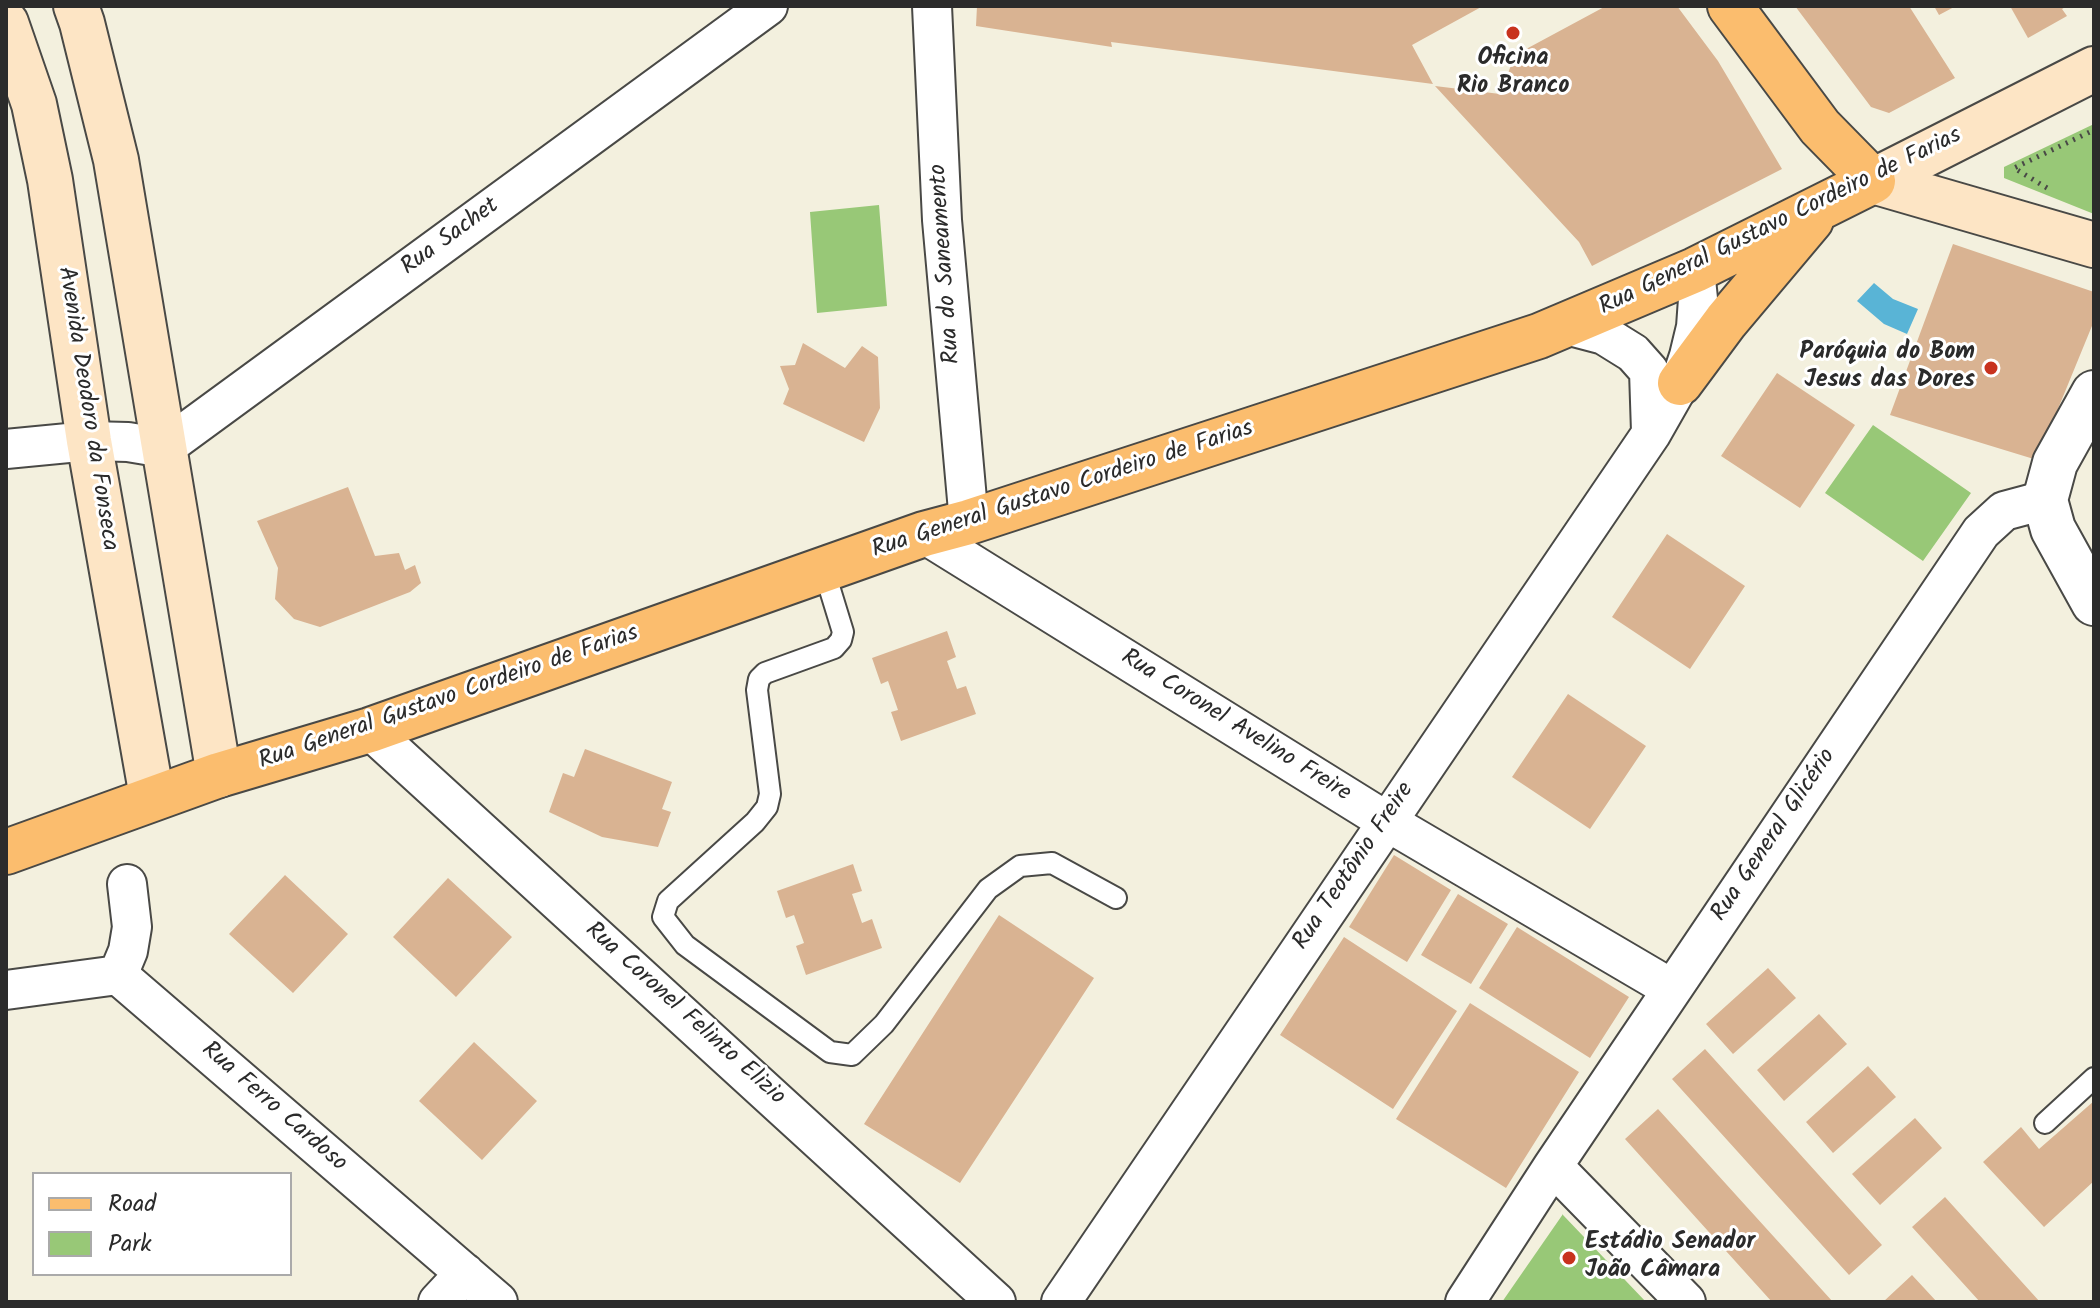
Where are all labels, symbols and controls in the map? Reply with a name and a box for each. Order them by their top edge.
marker: Oficina Rio Branco [1504,24,1522,42]
place label: Oficina Rio Branco [1457,46,1569,102]
street label: Rua General Gustavo Cordeiro de Farias [1595,123,1967,323]
street label: Rua do Saneamento [926,163,968,365]
street label: Rua Sachet [396,193,506,283]
street label: Avenida Deodoro da Fonseca [49,265,123,553]
place label: Paróquia do Bom Jesus das Dores [1800,340,1975,396]
marker: Paróquia do Bom Jesus das Dores [1982,359,2000,377]
street label: Rua General Gustavo Cordeiro de Farias [869,416,1257,566]
street label: Rua General Gustavo Cordeiro de Farias [256,620,642,778]
street label: Rua Coronel Avelino Freire [1115,644,1355,810]
street label: Rua General Glicério [1707,744,1843,928]
street label: Rua Teotônio Freire [1288,778,1422,956]
street label: Rua Coronel Felinto Elizio [578,917,790,1113]
street label: Rua Ferro Cardoso [194,1037,352,1179]
legend [32,1172,292,1276]
text: Road [108,1185,156,1224]
text: Park [108,1225,152,1264]
place label: Estádio Senador João Câmara [1585,1230,1755,1286]
marker: Estádio Senador João Câmara [1560,1249,1578,1267]

